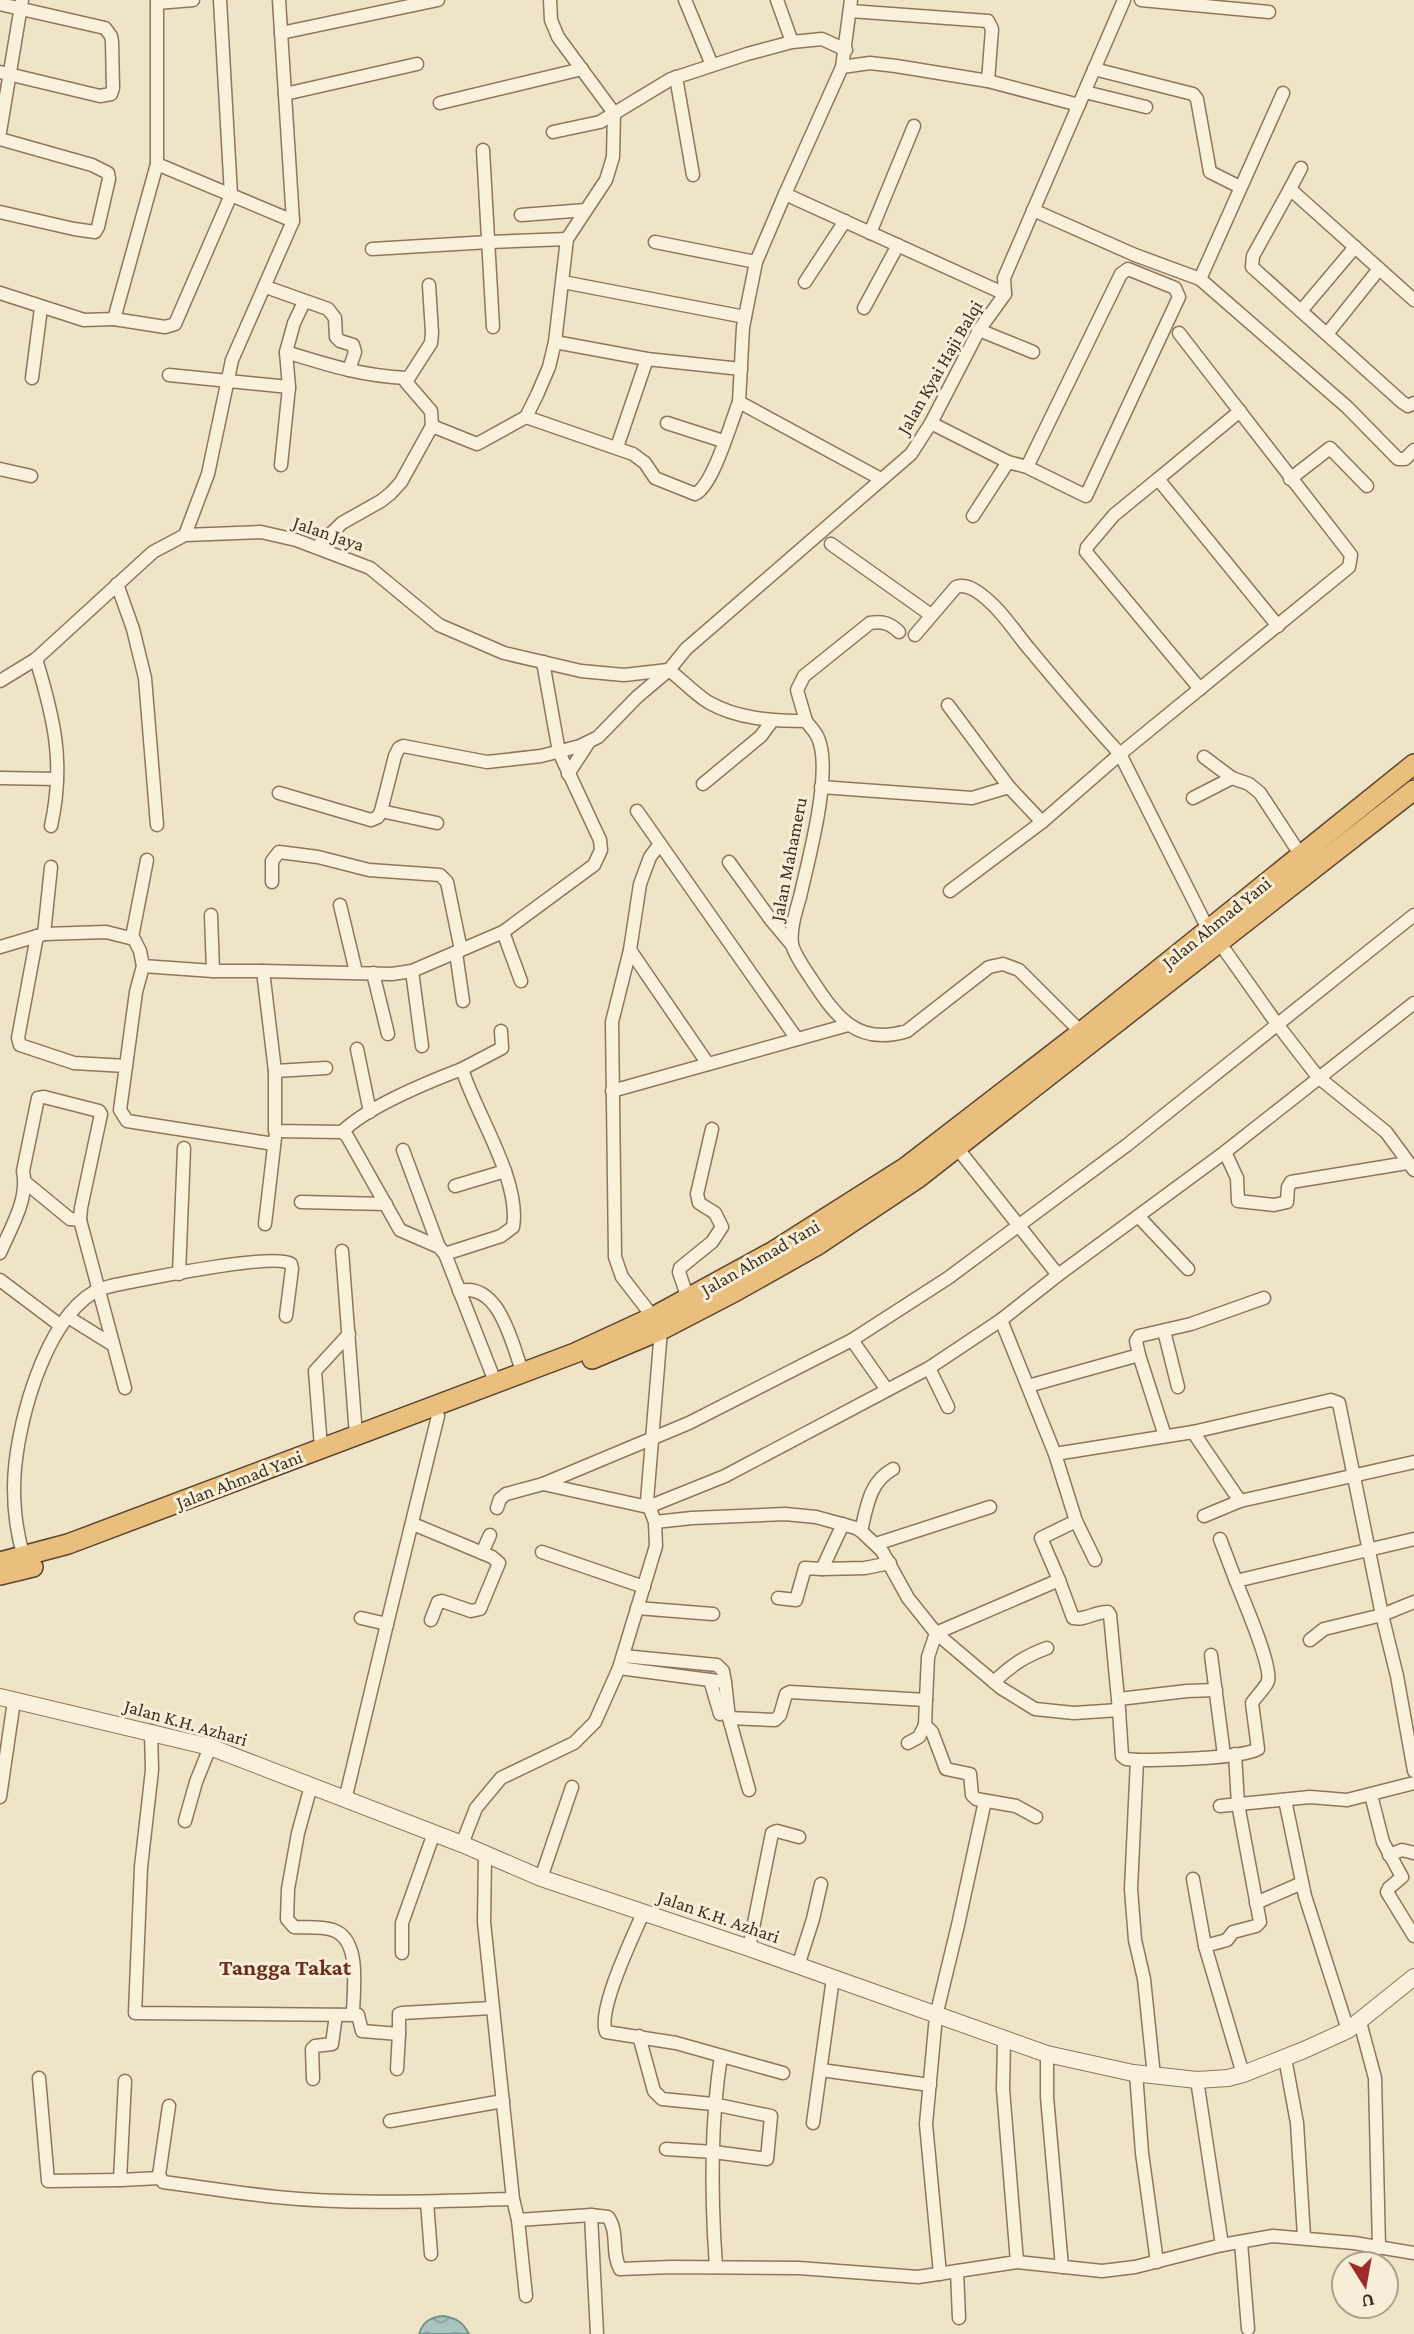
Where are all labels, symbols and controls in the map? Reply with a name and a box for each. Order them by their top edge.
street label: Jalan Kyai Haji Balqi [891,296,987,440]
street label: Jalan Jaya [289,511,367,555]
street label: Jalan Mahameru [766,795,811,925]
street label: Jalan Ahmad Yani [1156,872,1275,974]
street label: Jalan Ahmad Yani [695,1215,823,1301]
street label: Jalan Ahmad Yani [171,1446,305,1514]
street label: Jalan K.H. Azhari [120,1694,250,1750]
street label: Jalan K.H. Azhari [653,1885,782,1947]
district label: Tangga Takat [219,1954,352,1980]
north arrow [1330,2250,1400,2320]
text: U [1360,2290,1377,2313]

